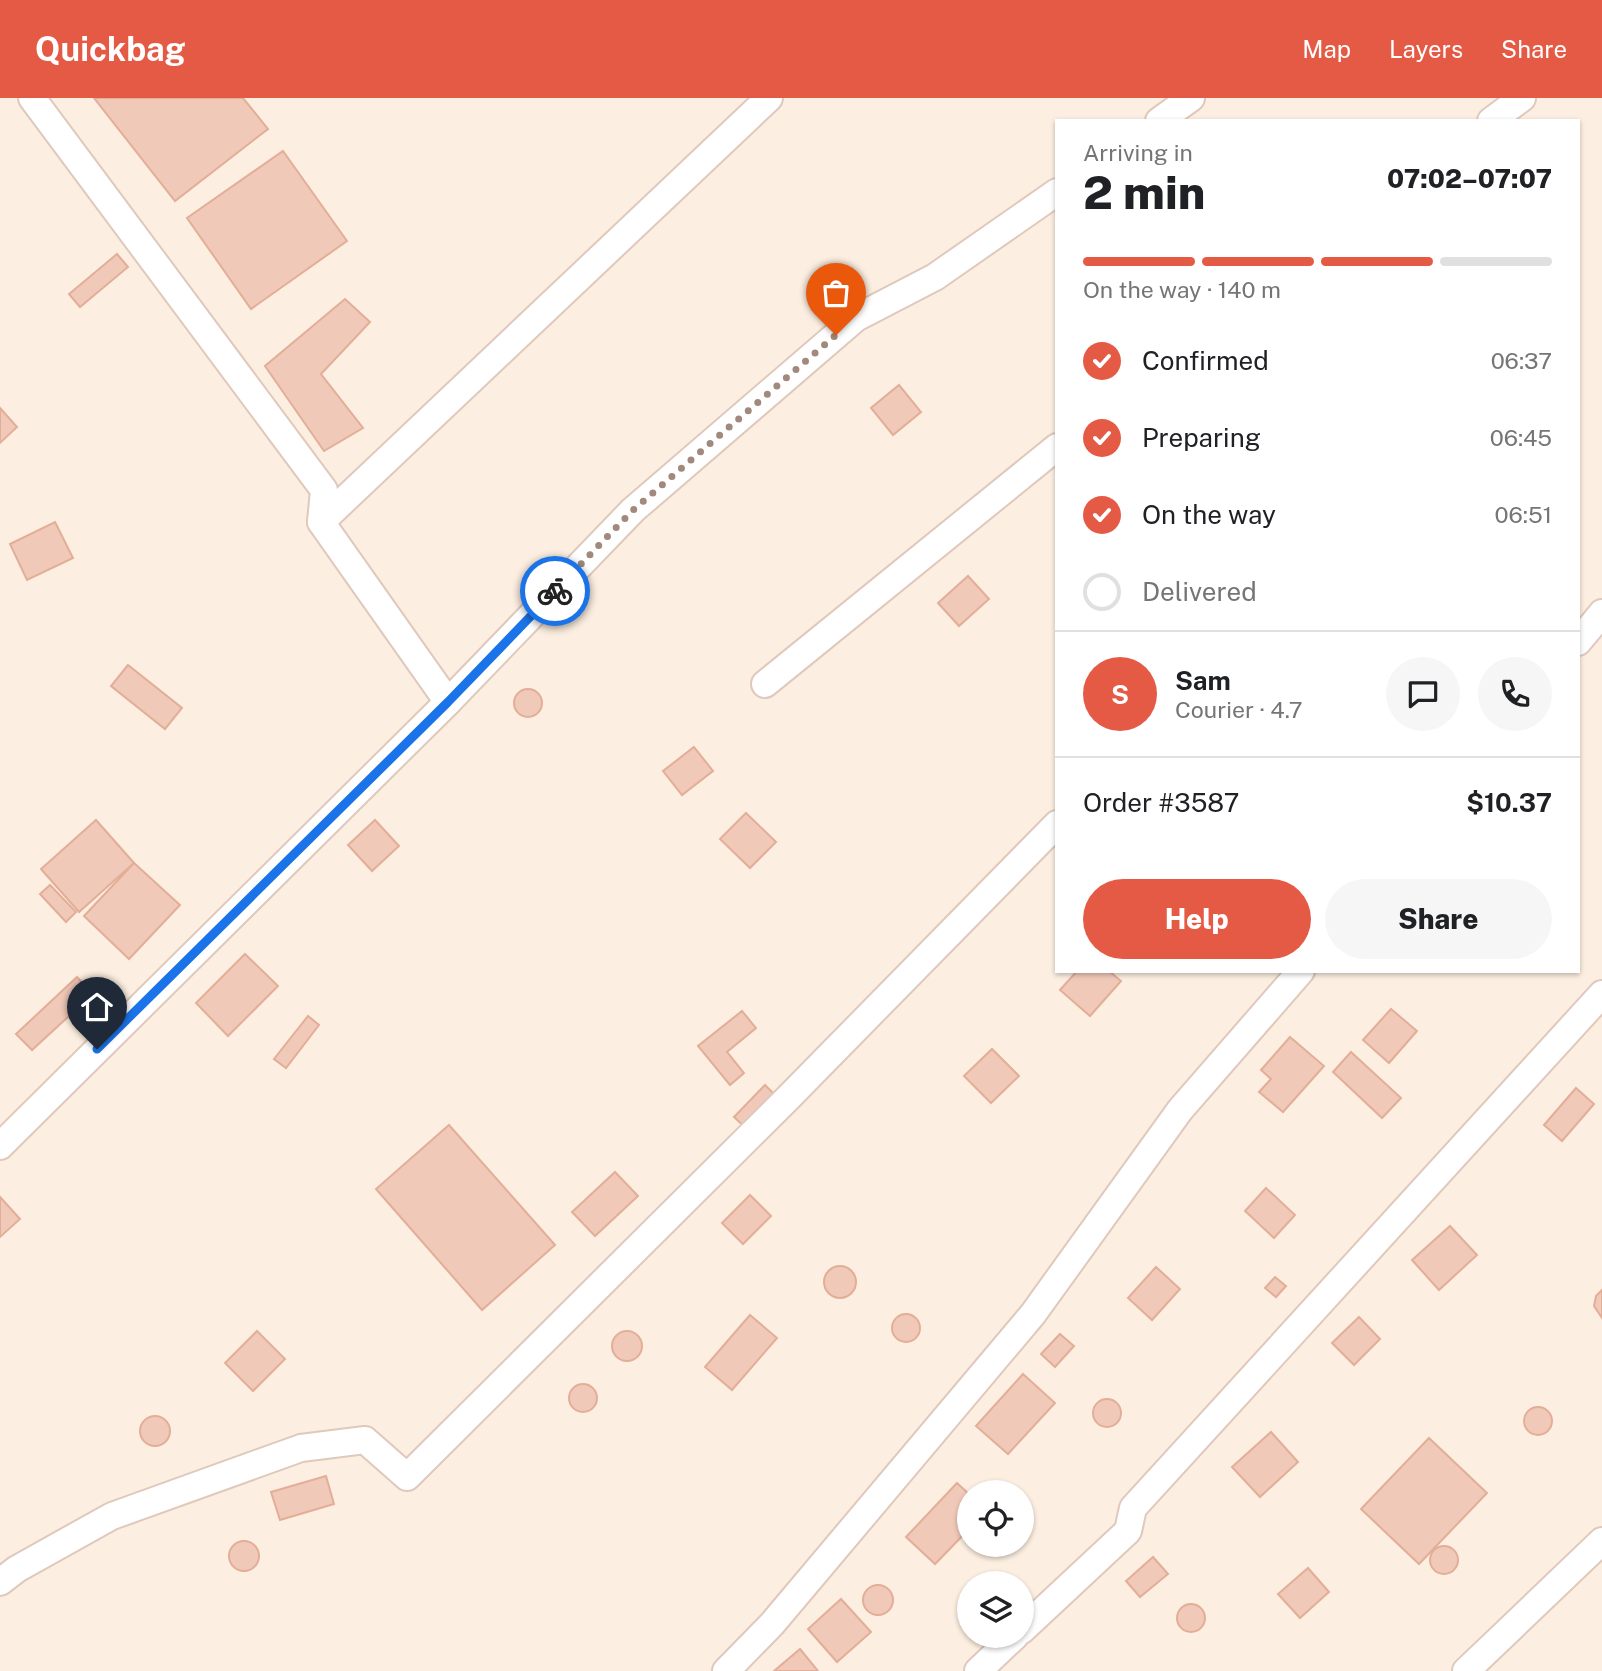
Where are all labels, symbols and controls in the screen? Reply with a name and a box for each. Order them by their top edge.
text: Quickbag [35,30,186,68]
text: Map [1302,35,1351,63]
text: Layers [1389,35,1463,63]
text: Share [1501,35,1567,63]
text: Arriving in [1083,139,1193,166]
text: 07:02–07:07 [1387,163,1552,194]
text: 2 min [1083,165,1205,219]
pin [806,263,866,335]
icon: bag [817,274,855,312]
text: On the way · 140 m [1083,276,1281,303]
icon: check [1083,342,1121,380]
text: Confirmed [1142,345,1269,376]
text: 06:37 [1491,347,1552,374]
icon: check [1083,419,1121,457]
text: Preparing [1142,422,1261,453]
text: 06:45 [1490,424,1552,451]
icon: check [1083,496,1121,534]
text: On the way [1142,499,1276,530]
text: 06:51 [1494,501,1552,528]
courier [520,556,590,626]
icon: bike [536,572,574,610]
text: Delivered [1142,576,1257,607]
button: chat [1386,657,1460,731]
button: phone [1478,657,1552,731]
text: Sam [1175,665,1231,696]
text: S [1111,679,1129,710]
text: Courier · 4.7 [1175,696,1303,723]
text: Order #3587 [1083,787,1239,818]
text: $10.37 [1466,787,1552,818]
button: Help [1083,879,1311,959]
button: Share [1325,879,1552,959]
pin [67,977,127,1049]
icon: home [78,988,116,1026]
map controls [957,1480,1034,1648]
button: locate [957,1480,1034,1557]
button: layers [957,1571,1034,1648]

